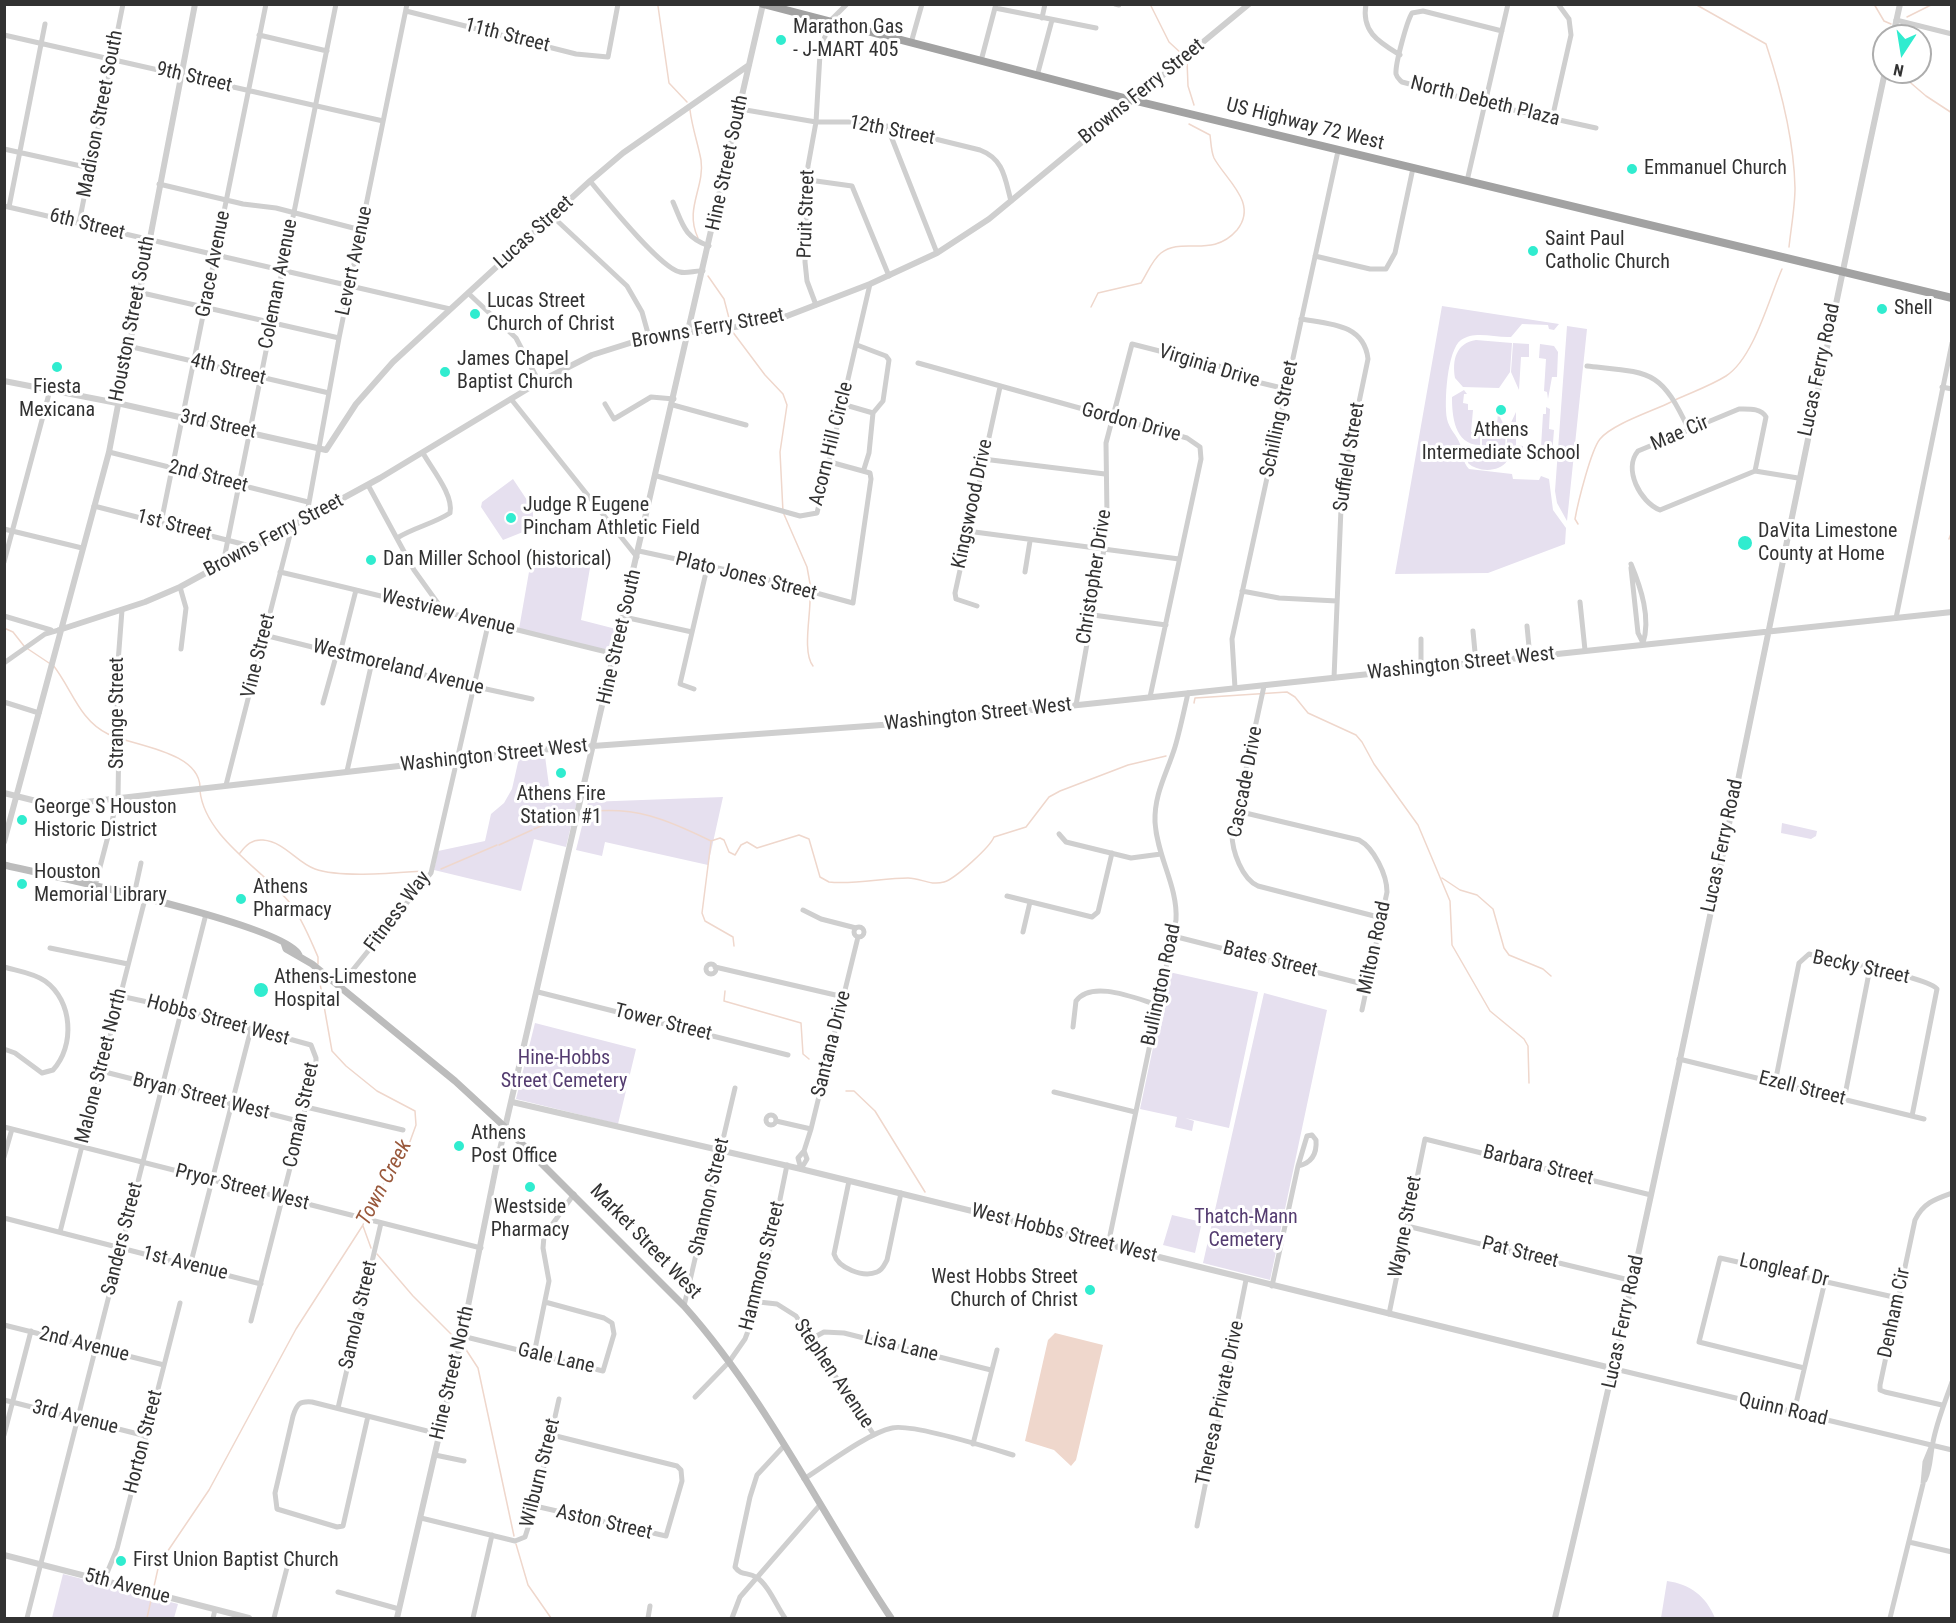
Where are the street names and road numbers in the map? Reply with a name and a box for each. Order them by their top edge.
street label: 11th Street [462,14,552,58]
street label: Madison Street South [73,28,129,200]
street label: Browns Ferry Street [1075,34,1209,150]
street label: 9th Street [154,58,234,98]
street label: North Debeth Plaza [1408,72,1562,132]
street label: Hine Street South [702,93,754,233]
street label: US Highway 72 West [1224,94,1386,156]
street label: 12th Street [847,111,937,151]
street label: Pruit Street [793,169,821,259]
street label: Lucas Street [490,191,578,275]
street label: 6th Street [47,204,127,246]
street label: Levert Avenue [332,204,378,318]
street label: Grace Avenue [192,209,236,319]
street label: Coleman Avenue [255,217,303,351]
street label: Houston Street South [105,234,161,404]
street label: Lucas Ferry Road [1794,301,1846,439]
street label: Browns Ferry Street [630,304,786,354]
street label: Virginia Drive [1156,340,1262,394]
street label: 4th Street [188,349,268,391]
street label: Schilling Street [1256,358,1304,480]
street label: Acorn Hill Circle [805,379,859,509]
street label: Gordon Drive [1079,398,1183,448]
street label: Suffield Street [1330,401,1370,513]
street label: 3rd Street [178,405,258,445]
street label: Mae Cir [1647,411,1713,457]
street label: Kingswood Drive [948,437,998,571]
street label: 2nd Street [166,456,250,498]
street label: Browns Ferry Street [200,489,348,583]
street label: 1st Street [134,505,214,547]
street label: Christopher Drive [1073,508,1117,646]
street label: Plato Jones Street [673,548,819,606]
street label: Hine Street South [593,567,647,707]
street label: Westview Avenue [379,585,517,641]
street label: Vine Street [237,611,281,701]
street label: Westmoreland Avenue [310,635,486,701]
street label: Washington Street West [1366,642,1556,686]
street label: Strange Street [106,657,130,769]
street label: Washington Street West [883,693,1073,737]
street label: Cascade Drive [1223,724,1269,840]
street label: Washington Street West [399,734,589,778]
street label: Lucas Ferry Road [1697,777,1749,915]
street label: Fitness Way [360,867,436,957]
street label: Milton Road [1353,899,1397,997]
street label: Bullington Road [1137,922,1187,1048]
street label: Bates Street [1220,937,1320,983]
street label: Becky Street [1810,946,1912,990]
street label: Malone Street North [71,986,133,1146]
street label: Santana Drive [807,988,857,1100]
street label: Hobbs Street West [144,990,292,1052]
street label: Tower Street [612,999,714,1047]
street label: Coman Street [279,1060,325,1170]
street label: Ezell Street [1756,1067,1848,1111]
street label: Bryan Street West [130,1068,272,1126]
street label: Shannon Street [685,1136,735,1258]
street label: Barbara Street [1480,1141,1596,1191]
street label: Pryor Street West [173,1160,311,1216]
street label: Wayne Street [1384,1174,1428,1280]
street label: Sanders Street [97,1180,149,1298]
street label: Market Street West [584,1180,706,1304]
street label: Hammons Street [735,1199,791,1333]
street label: West Hobbs Street West [969,1199,1159,1269]
street label: Pat Street [1479,1232,1561,1274]
street label: 1st Avenue [140,1242,230,1286]
street label: Longleaf Dr [1737,1249,1831,1293]
street label: Lucas Ferry Road [1598,1253,1650,1391]
street label: Samola Street [335,1258,383,1372]
street label: Denham Cir [1874,1266,1916,1360]
street label: Hine Street North [426,1304,480,1442]
street label: Stephen Avenue [788,1315,878,1433]
street label: Theresa Private Drive [1192,1319,1250,1487]
street label: 2nd Avenue [37,1322,131,1368]
street label: Lisa Lane [861,1326,941,1368]
street label: Gale Lane [515,1339,597,1379]
street label: Horton Street [120,1388,168,1496]
street label: Quinn Road [1736,1388,1830,1432]
street label: 3rd Avenue [29,1396,121,1440]
street label: Wilburn Street [516,1416,566,1530]
street label: Aston Street [554,1500,654,1546]
street label: 5th Avenue [82,1564,172,1610]

